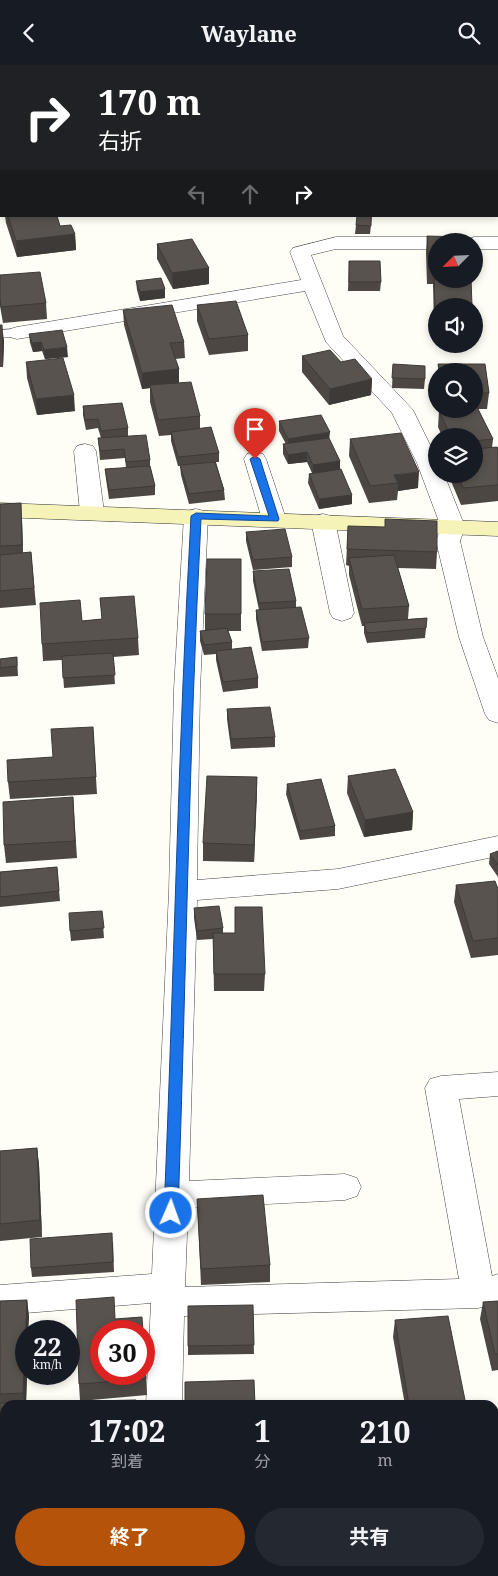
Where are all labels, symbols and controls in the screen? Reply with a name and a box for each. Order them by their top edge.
text: Waylane [201,18,297,48]
icon: back [15,19,43,47]
icon: search [455,19,483,47]
text: 170 m [98,78,201,125]
icon: right [15,85,80,150]
text: 右折 [98,125,142,155]
icon: left [183,180,211,208]
icon: ahead [236,180,264,208]
icon: right [289,180,317,208]
north arrow [428,233,482,287]
map controls [428,233,483,483]
button: sound [428,298,483,353]
button: search [428,363,483,418]
pin [234,408,276,459]
icon: arrive [241,415,269,443]
button: layers [428,428,483,483]
position arrow [144,1186,196,1238]
speed limit sign: 30 [90,1320,155,1385]
text: 22 [33,1329,62,1363]
text: km/h [33,1356,62,1373]
text: 17:02 [89,1410,165,1451]
text: 1 [254,1410,271,1451]
text: 210 [360,1411,410,1452]
text: m [377,1449,393,1471]
text: 到着 [111,1450,143,1472]
text: 分 [255,1450,271,1472]
button: 終了 [15,1508,245,1566]
button: 共有 [255,1508,484,1566]

